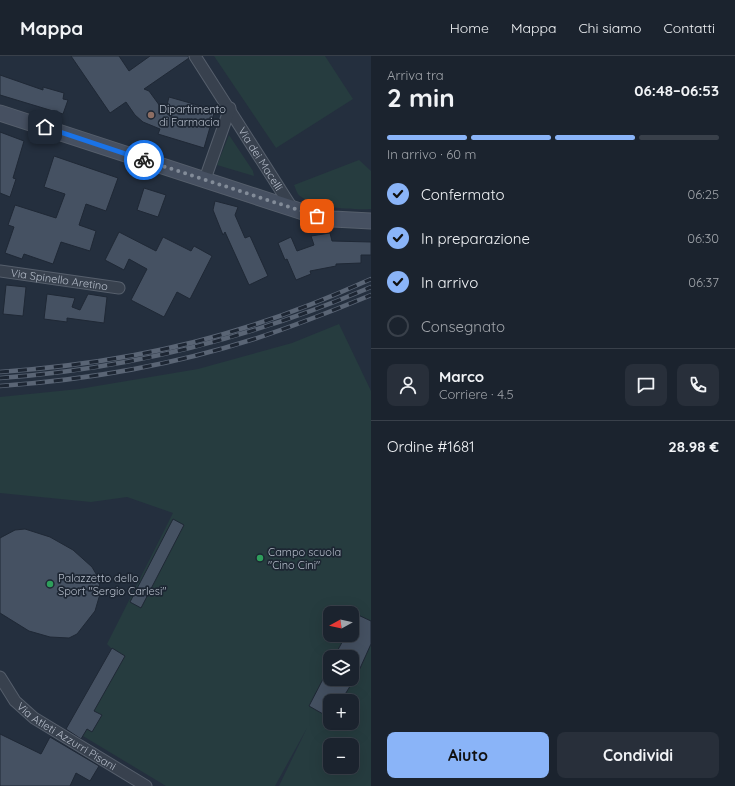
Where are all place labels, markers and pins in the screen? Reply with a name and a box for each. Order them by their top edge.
place label: Dipartimento di Farmacia [159,102,226,129]
pin [28,110,62,144]
marker: Dipartimento di Farmacia [146,110,156,120]
pin [300,199,334,233]
place label: Campo scuola "Cino Cini" [268,545,341,572]
marker: Campo scuola "Cino Cini" [255,553,265,563]
place label: Palazzetto dello Sport "Sergio Carlesi" [58,571,166,598]
marker: Palazzetto dello Sport "Sergio Carlesi" [45,579,55,589]

